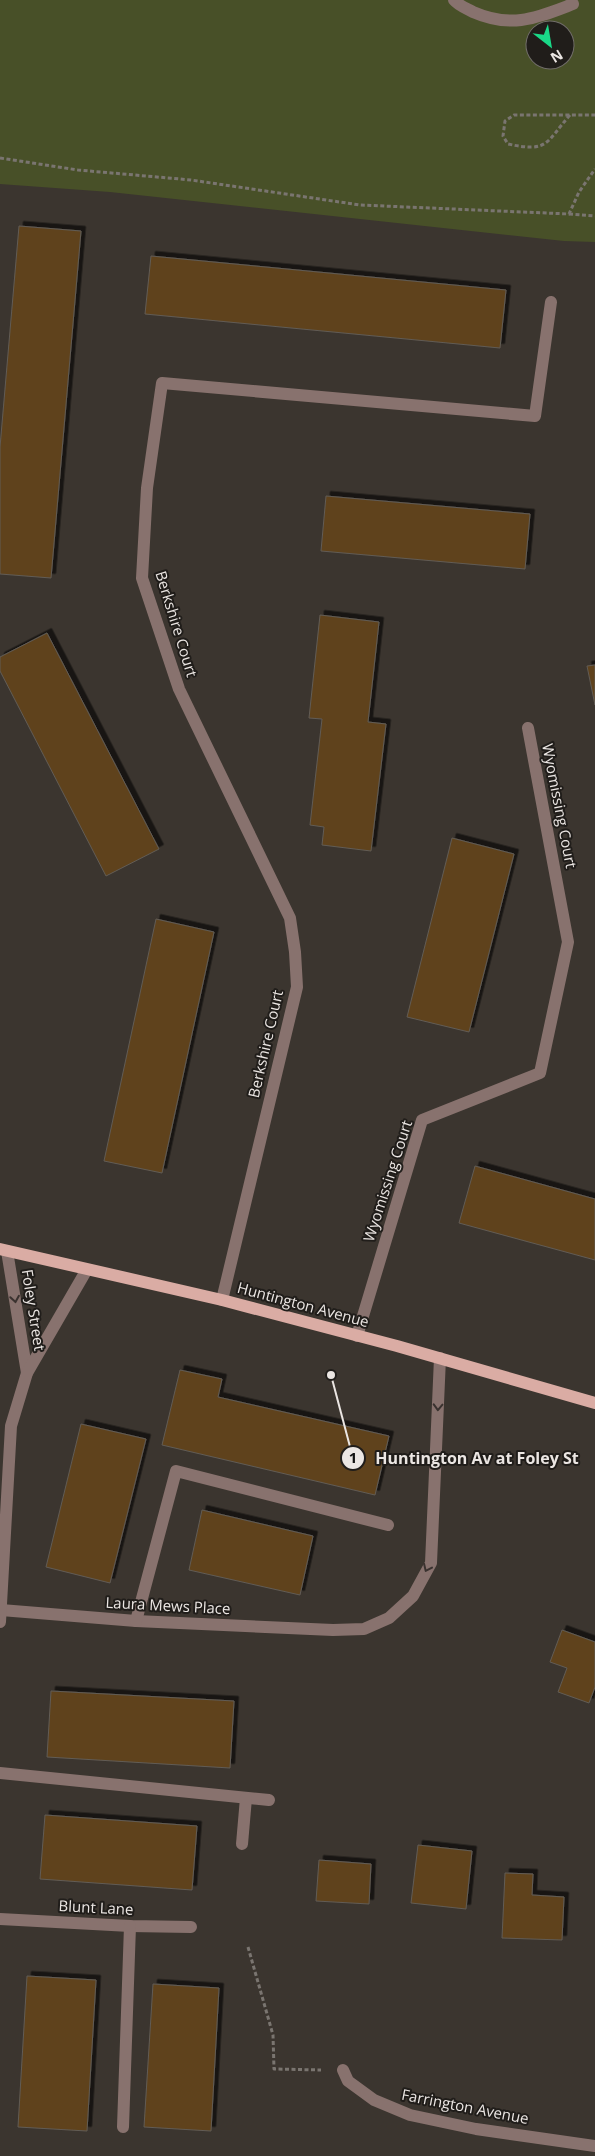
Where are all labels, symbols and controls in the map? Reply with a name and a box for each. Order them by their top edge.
north arrow [525,20,575,70]
text: N [547,45,567,68]
street label: Berkshire Court [151,568,203,679]
street label: Wyomissing Court [538,742,582,870]
street label: Berkshire Court [243,988,287,1100]
street label: Wyomissing Court [358,1117,416,1244]
street label: Foley Street [18,1268,50,1352]
street label: Huntington Avenue [235,1277,371,1331]
one-way arrow [9,1296,20,1304]
one-way arrow [432,1403,443,1411]
callout: Huntington Av at Foley St [340,1443,589,1474]
text: 1 [349,1447,357,1467]
text: Huntington Av at Foley St [375,1447,579,1469]
one-way arrow [423,1563,434,1572]
street label: Laura Mews Place [105,1592,231,1618]
street label: Blunt Lane [58,1895,134,1919]
street label: Farrington Avenue [400,2084,530,2128]

